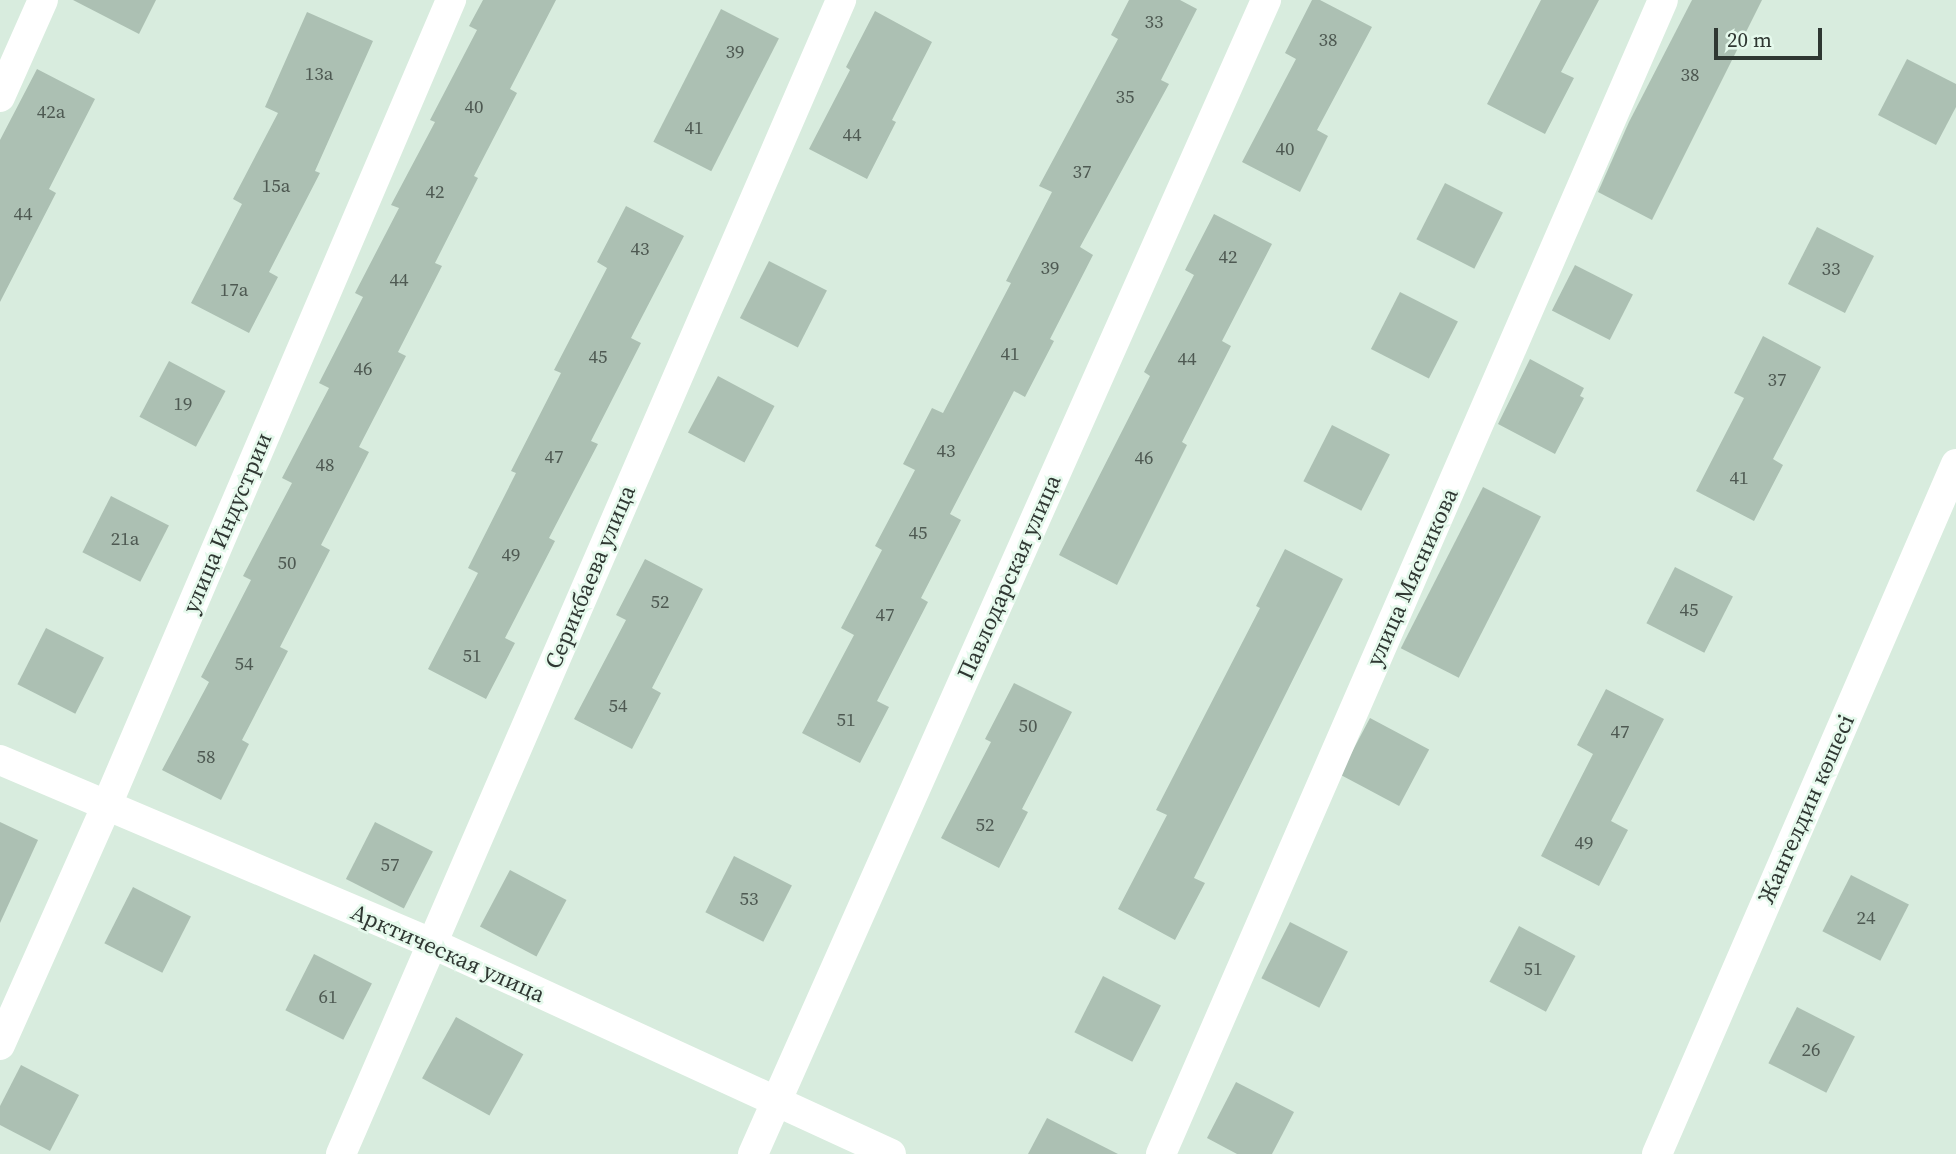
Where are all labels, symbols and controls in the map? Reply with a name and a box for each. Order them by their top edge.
house number: 33 [1145,11,1163,33]
scale bar [1718,14,1826,58]
text: 20 m [1727,25,1772,54]
house number: 38 [1319,29,1337,51]
house number: 39 [726,41,744,63]
house number: 13а [305,63,333,85]
house number: 38 [1681,64,1699,86]
house number: 35 [1116,86,1134,108]
house number: 40 [465,96,483,118]
house number: 42а [37,101,65,123]
house number: 41 [685,117,703,139]
house number: 44 [843,124,861,146]
house number: 40 [1276,138,1294,160]
house number: 37 [1073,161,1091,183]
house number: 15а [262,175,290,197]
house number: 42 [426,181,444,203]
house number: 44 [14,203,32,225]
house number: 43 [631,238,649,260]
house number: 42 [1219,246,1237,268]
house number: 39 [1041,257,1059,279]
house number: 33 [1822,258,1840,280]
house number: 44 [390,269,408,291]
house number: 17а [220,279,248,301]
house number: 41 [1001,343,1019,365]
house number: 45 [589,346,607,368]
house number: 44 [1178,348,1196,370]
house number: 46 [354,358,372,380]
house number: 37 [1768,369,1786,391]
house number: 19 [174,393,192,415]
street label: улица Индустрии [176,429,278,617]
house number: 43 [937,440,955,462]
house number: 47 [545,446,563,468]
house number: 46 [1135,447,1153,469]
house number: 48 [316,454,334,476]
house number: 41 [1730,467,1748,489]
street label: Павлодарская улица [951,470,1067,684]
street label: Серикбаева улица [539,481,641,673]
street label: улица Мясникова [1360,484,1464,670]
house number: 45 [909,522,927,544]
house number: 21а [111,528,139,550]
house number: 49 [502,544,520,566]
house number: 50 [278,552,296,574]
house number: 52 [651,591,669,613]
house number: 45 [1680,599,1698,621]
house number: 47 [876,604,894,626]
house number: 51 [463,645,481,667]
house number: 54 [235,653,253,675]
house number: 54 [609,695,627,717]
house number: 51 [837,709,855,731]
street label: Жангелдин көшесі [1752,710,1860,908]
house number: 50 [1019,715,1037,737]
house number: 47 [1611,721,1629,743]
house number: 58 [197,746,215,768]
house number: 52 [976,814,994,836]
house number: 49 [1575,832,1593,854]
house number: 57 [381,854,399,876]
house number: 53 [740,888,758,910]
street label: Арктическая улица [347,898,549,1008]
house number: 24 [1857,907,1875,929]
house number: 51 [1524,958,1542,980]
house number: 61 [319,986,337,1008]
house number: 26 [1802,1039,1820,1061]

